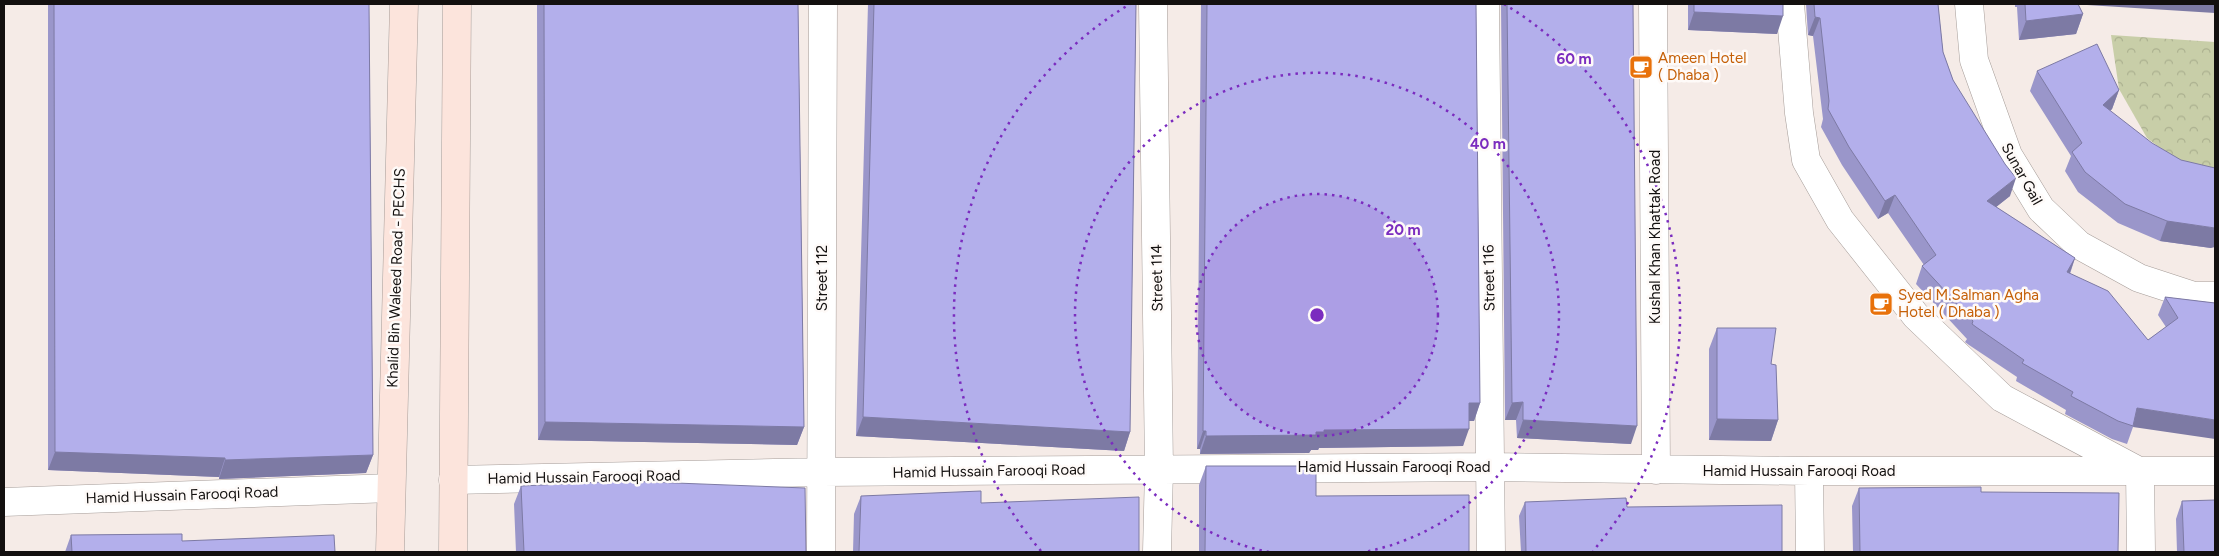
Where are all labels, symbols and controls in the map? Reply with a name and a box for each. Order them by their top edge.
place label: Ameen Hotel ( Dhaba ) [1658,49,1746,84]
text: 60 m [1556,50,1592,68]
cafe icon: Ameen Hotel ( Dhaba ) [1628,54,1654,80]
text: 40 m [1470,135,1506,153]
street label: Sunar Gail [1998,140,2046,208]
street label: Kushal Khan Khattak Road [1646,150,1664,324]
street label: Khalid Bin Waleed Road - PECHS [383,168,409,388]
text: 20 m [1385,221,1421,239]
street label: Street 114 [1147,244,1167,312]
street label: Street 116 [1479,244,1499,311]
street label: Street 112 [813,245,831,311]
place label: Syed M.Salman Agha Hotel ( Dhaba ) [1898,286,2039,321]
cafe icon: Syed M.Salman Agha Hotel ( Dhaba ) [1868,291,1894,317]
centre of rings [1308,306,1326,324]
street label: Hamid Hussain Farooqi Road [1297,458,1491,476]
street label: Hamid Hussain Farooqi Road [892,460,1086,482]
street label: Hamid Hussain Farooqi Road [1702,462,1896,480]
street label: Hamid Hussain Farooqi Road [487,466,681,488]
street label: Hamid Hussain Farooqi Road [85,483,279,507]

